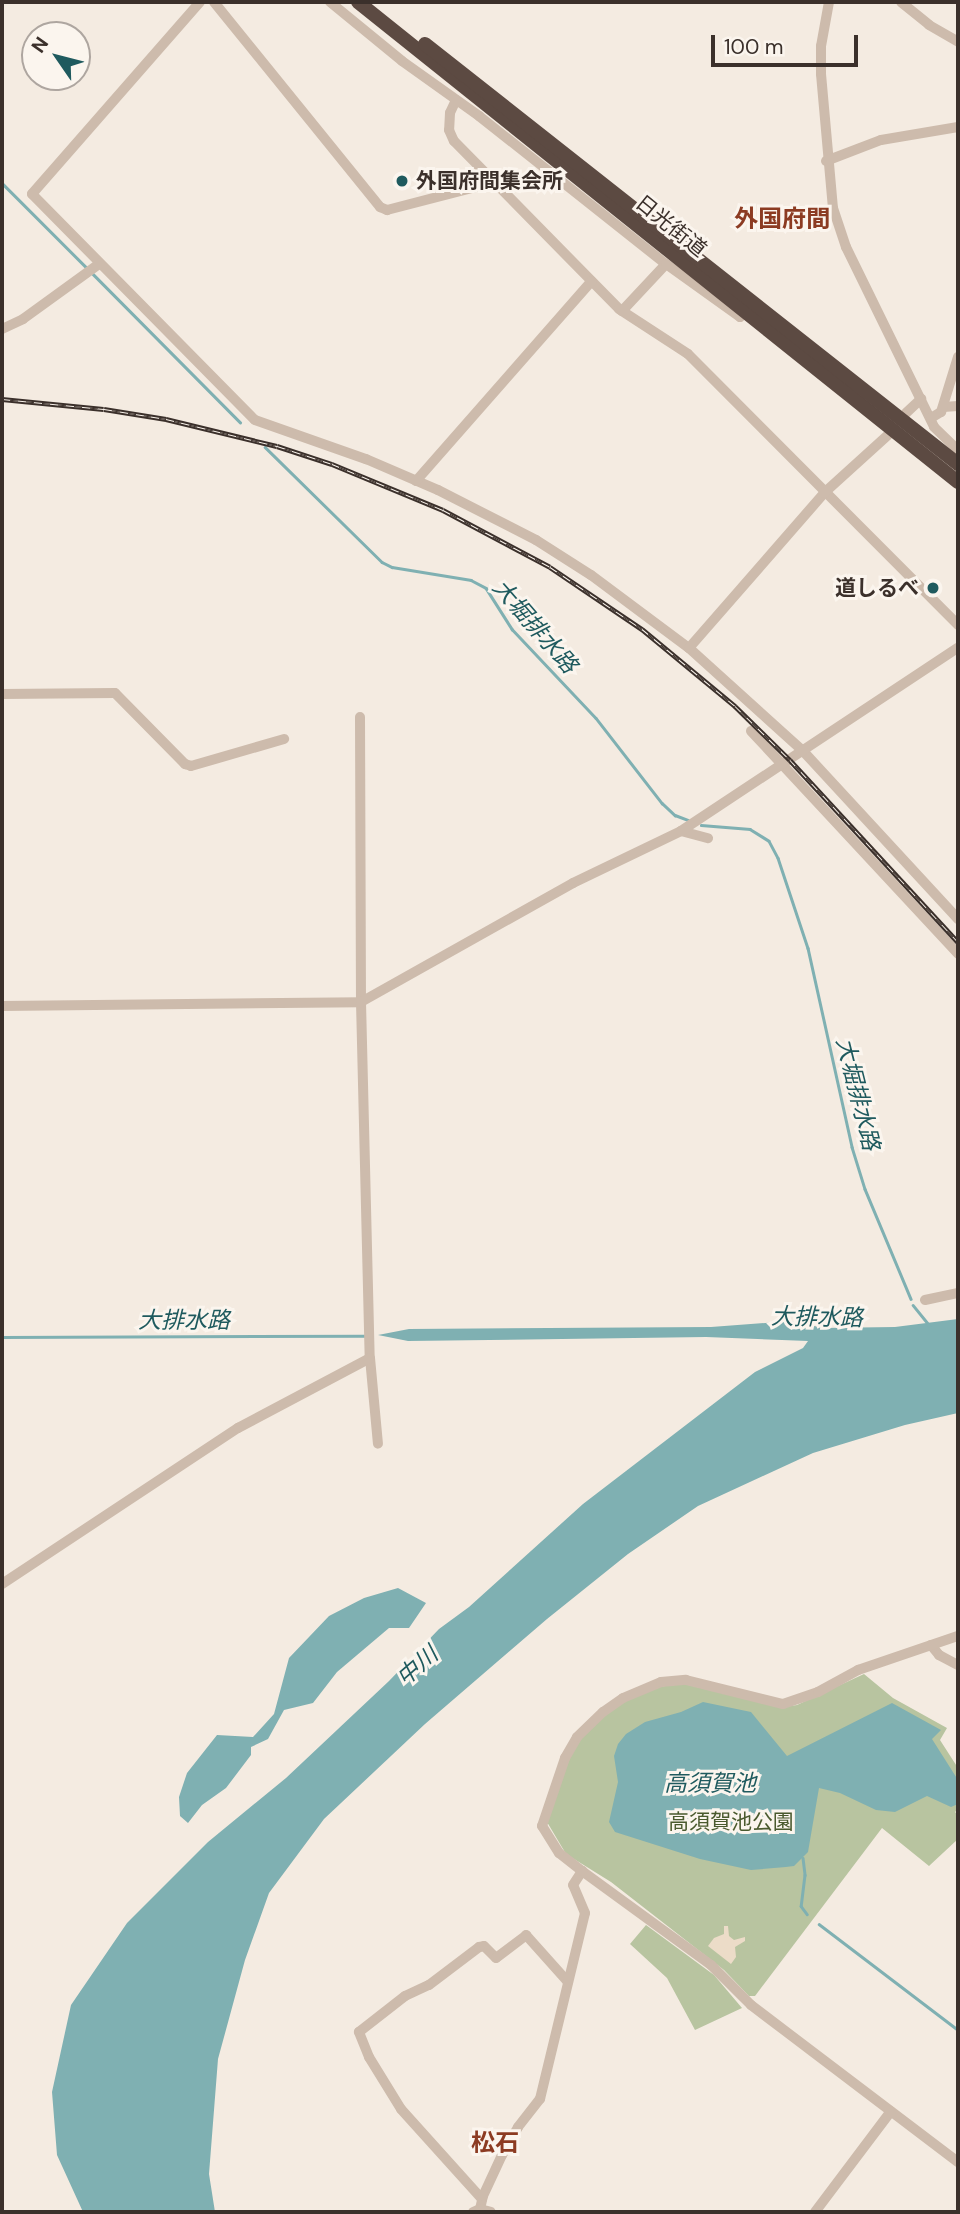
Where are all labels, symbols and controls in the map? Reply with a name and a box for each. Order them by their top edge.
north arrow [21,21,91,91]
scale bar [715,21,862,65]
text: N [26,32,54,58]
text: 100 m [724,33,784,61]
place label: 外国府間集会所 [416,168,563,194]
marker: 外国府間集会所 [394,173,410,189]
street label: 日光街道 [630,190,712,262]
district label: 外国府間 [734,205,830,233]
water label: 大堀排水路 [487,574,583,678]
place label: 道しるべ [835,575,919,601]
marker: 道しるべ [925,580,941,596]
water label: 大堀排水路 [831,1035,885,1153]
water label: 大排水路 [771,1302,863,1332]
water label: 大排水路 [138,1306,230,1334]
water label: 中川 [391,1640,443,1692]
water label: 高須賀池 [664,1769,756,1797]
park label: 高須賀池公園 [668,1809,794,1835]
district label: 松石 [471,2129,519,2157]

